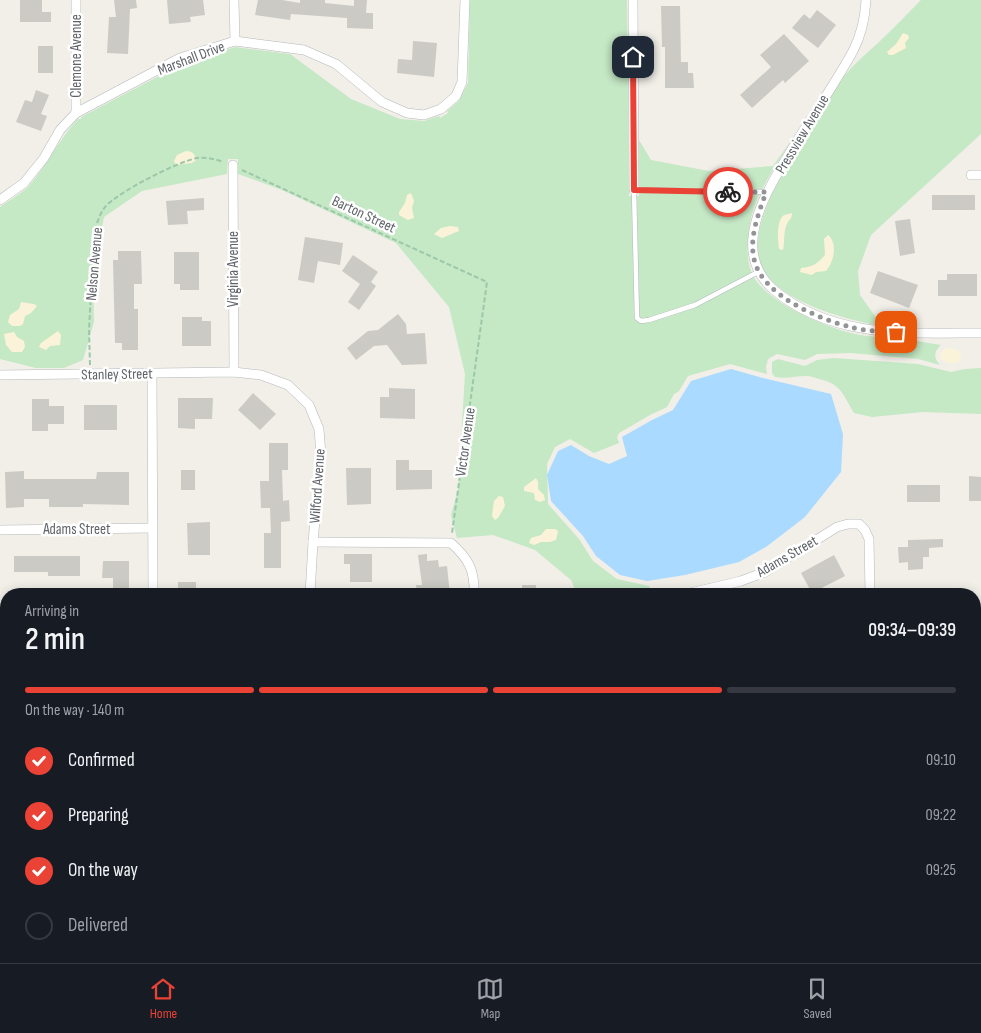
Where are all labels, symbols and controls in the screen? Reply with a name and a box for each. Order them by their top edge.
street label: Clemone Avenue [67,14,86,98]
pin [612,36,654,78]
street label: Marshall Drive [155,37,227,80]
icon: home [619,43,647,71]
street label: Pressview Avenue [771,91,834,177]
courier [703,167,753,217]
icon: bike [714,178,742,206]
street label: Barton Street [329,191,399,238]
street label: Nelson Avenue [82,227,107,302]
street label: Virginia Avenue [224,231,243,307]
pin [875,311,917,353]
icon: bag [882,318,910,346]
street label: Stanley Street [81,364,153,385]
street label: Victor Avenue [451,406,480,478]
street label: Wilford Avenue [305,448,330,524]
street label: Adams Street [42,520,111,539]
street label: Adams Street [752,531,822,582]
text: Arriving in [25,602,79,621]
text: 09:34–09:39 [868,619,956,642]
text: 2 min [25,620,85,659]
text: On the way · 140 m [25,701,124,720]
icon: check [25,747,53,775]
text: Confirmed [68,749,135,772]
text: 09:10 [926,751,956,770]
icon: check [25,802,53,830]
text: Preparing [68,804,129,827]
text: 09:22 [926,806,956,825]
icon: check [25,857,53,885]
text: On the way [68,859,138,882]
text: 09:25 [926,861,956,880]
text: Delivered [68,914,128,937]
tab: Home [149,975,177,1022]
tab: Map [476,975,504,1022]
tab: Saved [803,975,831,1022]

